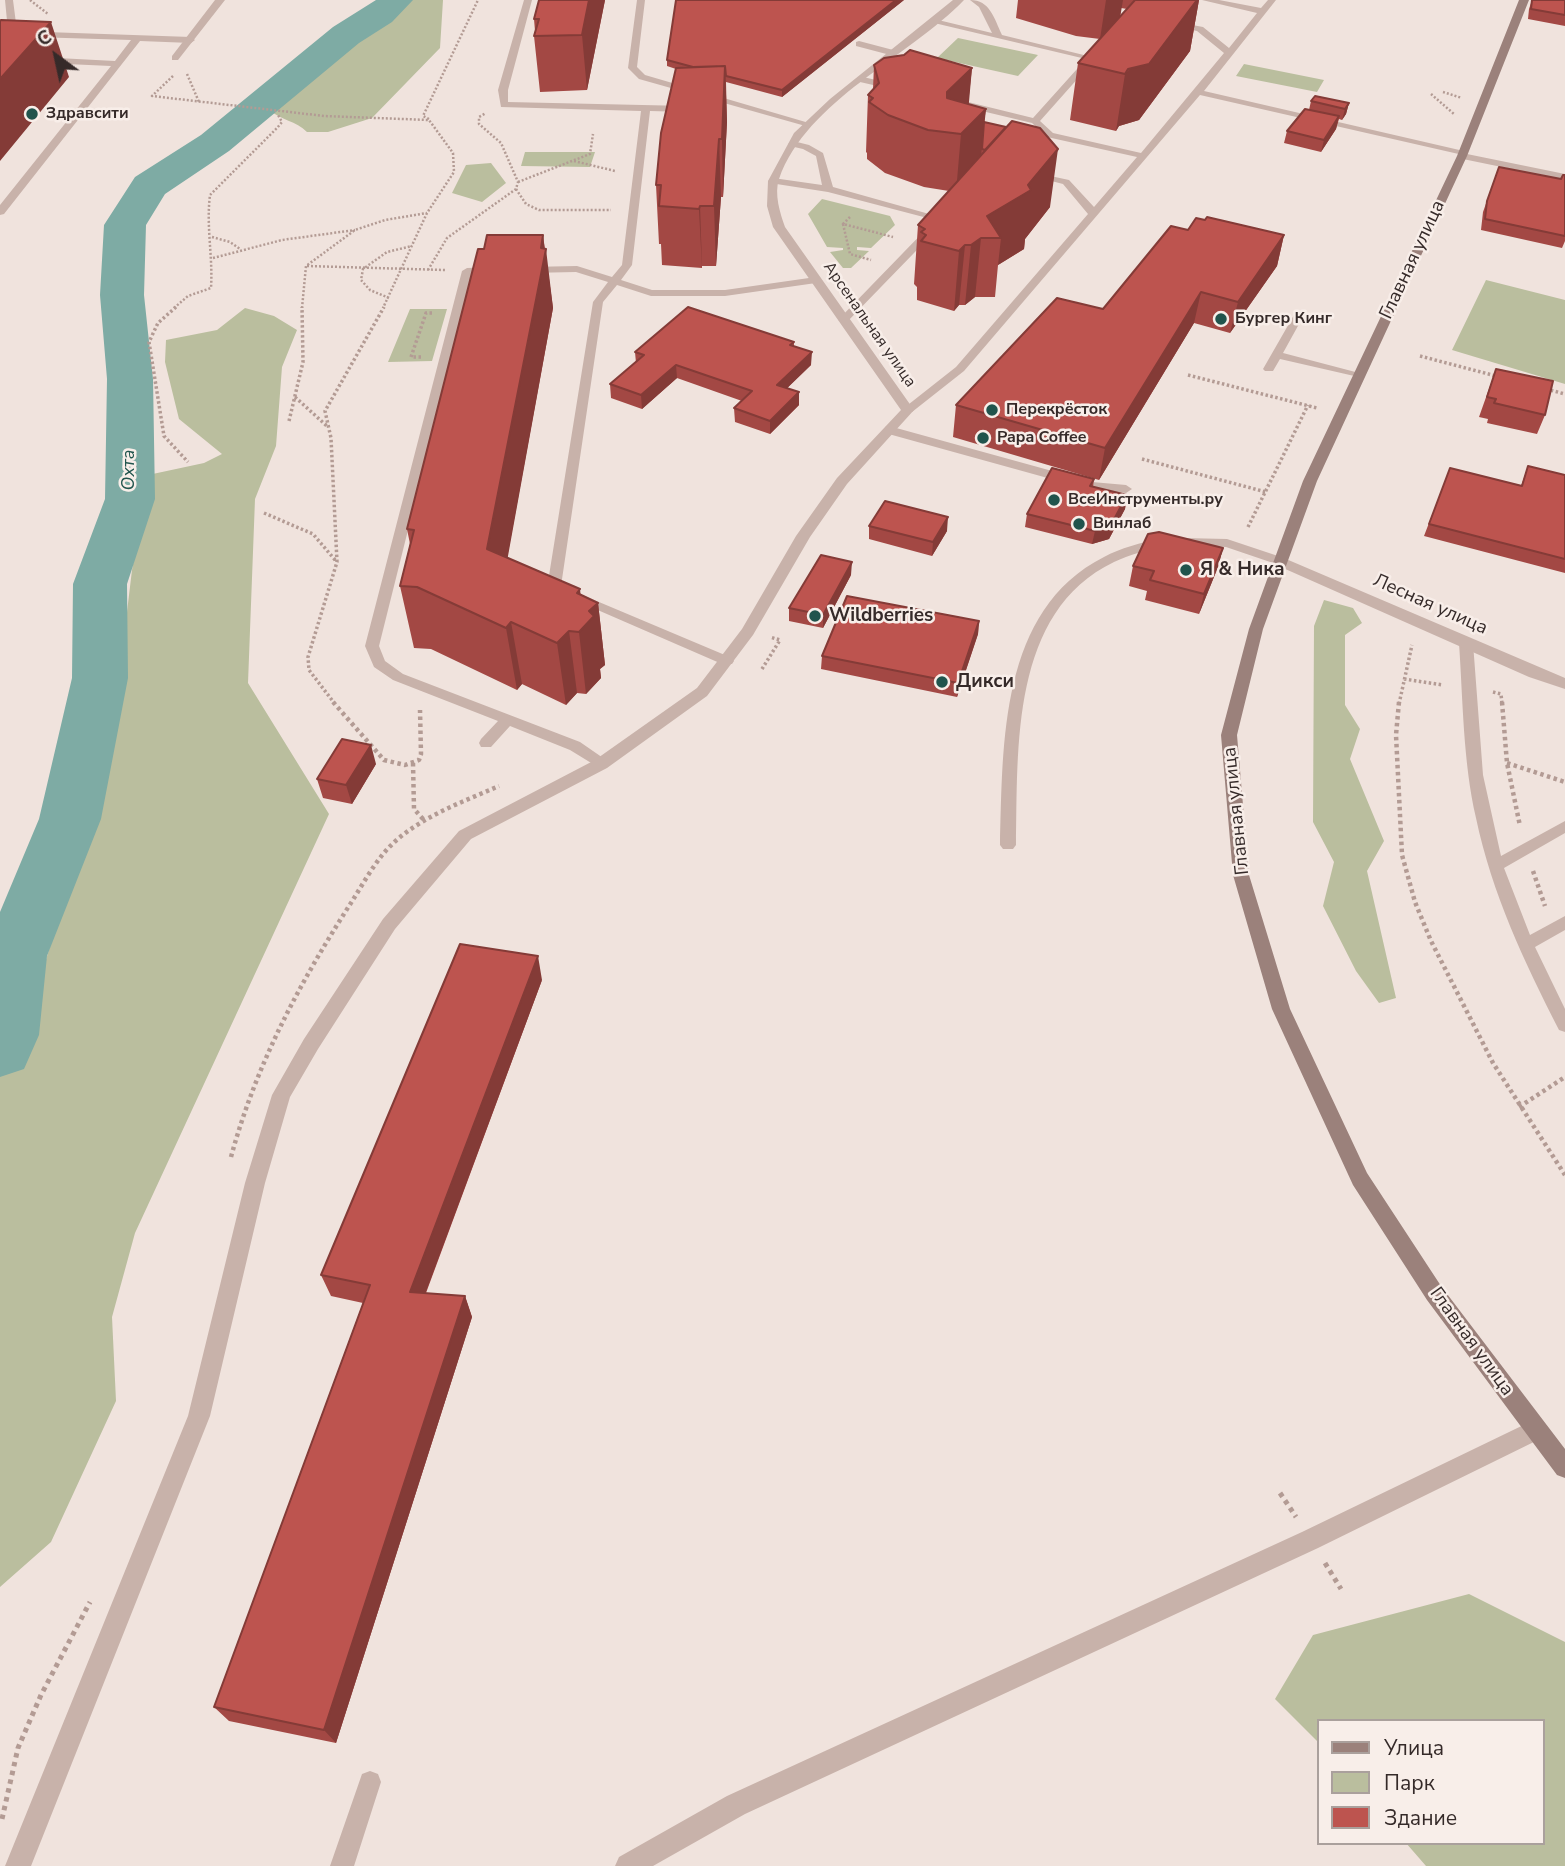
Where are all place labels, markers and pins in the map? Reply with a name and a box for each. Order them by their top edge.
place label: Здравсити [46,104,129,124]
marker: Здравсити [24,106,40,122]
place label: Бургер Кинг [1235,309,1332,329]
marker: Бургер Кинг [1213,311,1229,327]
place label: Перекрёсток [1006,400,1107,420]
marker: Перекрёсток [984,402,1000,418]
place label: Papa Coffee [997,428,1086,448]
marker: Papa Coffee [975,430,991,446]
place label: ВсеИнструменты.ру [1068,490,1223,510]
marker: ВсеИнструменты.ру [1046,492,1062,508]
place label: Винлаб [1093,514,1151,534]
marker: Винлаб [1071,516,1087,532]
place label: Я & Ника [1200,559,1285,581]
marker: Я & Ника [1178,562,1194,578]
place label: Wildberries [829,605,933,627]
marker: Wildberries [807,608,823,624]
place label: Дикси [956,671,1014,693]
marker: Дикси [934,674,950,690]

